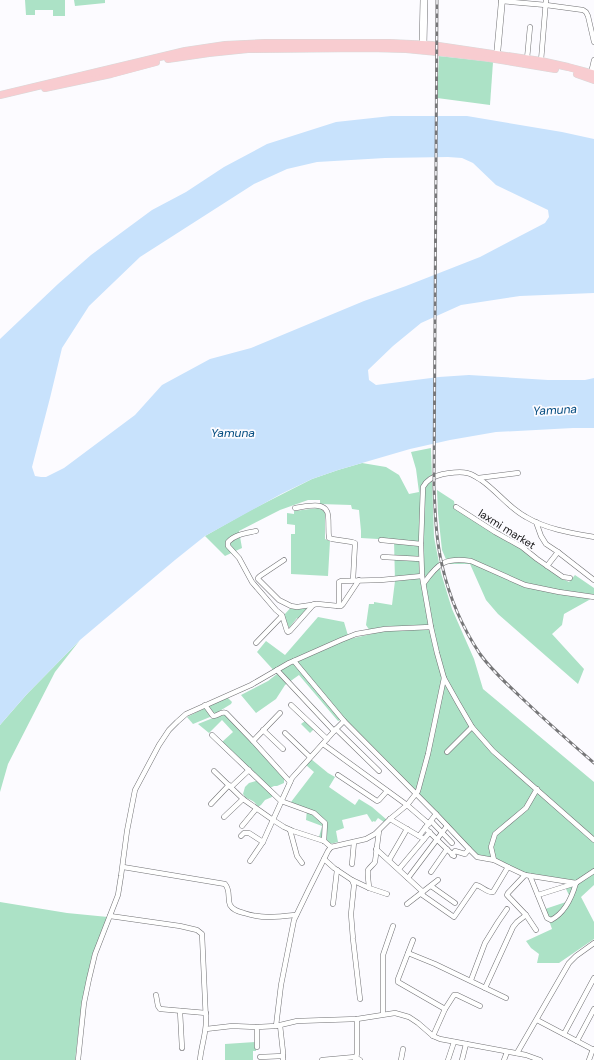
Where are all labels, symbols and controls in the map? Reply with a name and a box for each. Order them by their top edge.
water label: Yamuna [533,401,578,419]
water label: Yamuna [211,425,255,441]
street label: laxmi market [476,506,538,552]

